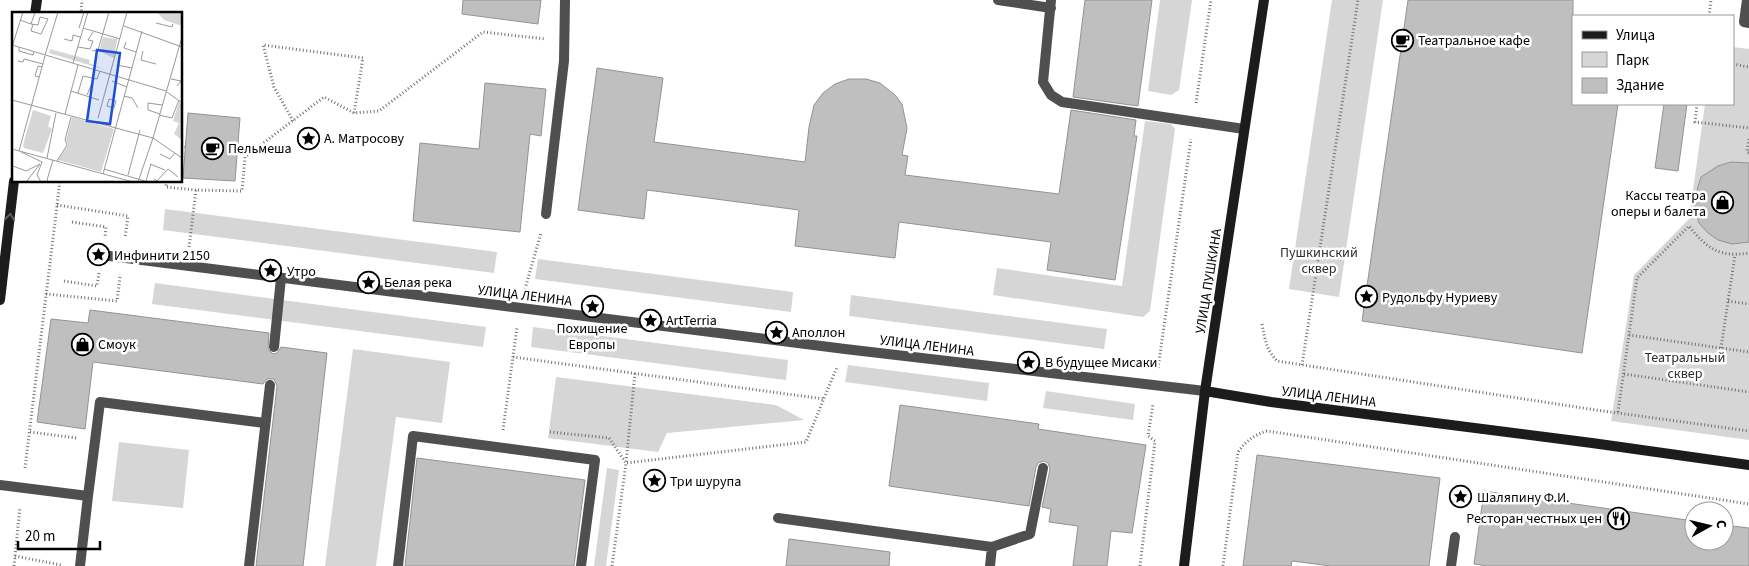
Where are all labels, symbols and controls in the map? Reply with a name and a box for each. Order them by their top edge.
inset map [12,12,182,182]
legend [1572,15,1734,105]
text: Улица [1616,25,1655,46]
cafe icon: Театральное кафе [1390,28,1414,52]
place label: Театральное кафе [1418,31,1530,51]
text: Парк [1616,50,1650,71]
text: Здание [1616,75,1664,96]
place icon: А. Матросову [296,126,320,150]
place label: А. Матросову [324,129,404,149]
cafe icon: Пельмеша [200,136,224,160]
place label: Пельмеша [228,139,292,159]
place label: Кассы театра оперы и балета [1611,186,1706,222]
shop icon: Кассы театра оперы и балета [1710,191,1734,215]
one-way arrow [4,212,15,220]
street label: УЛИЦА ПУШКИНА [1191,227,1227,335]
place icon: Инфинити 2150 [86,243,110,267]
park label: Пушкинский сквер [1280,243,1358,279]
place label: Инфинити 2150 [114,246,210,266]
place icon: Утро [259,259,283,283]
place label: Утро [287,262,316,282]
place icon: Белая река [356,270,380,294]
place label: Белая река [384,273,452,293]
street label: УЛИЦА ЛЕНИНА [476,280,574,312]
place icon: Рудольфу Нуриеву [1354,285,1378,309]
place label: Рудольфу Нуриеву [1382,288,1498,308]
place icon: Похищение Европы [580,294,604,318]
place icon: ArtTerria [638,308,662,332]
place label: ArtTerria [666,311,717,331]
place label: Похищение Европы [557,319,627,355]
place icon: Аполлон [764,320,788,344]
place label: Аполлон [792,323,845,343]
street label: УЛИЦА ЛЕНИНА [878,330,976,362]
shop icon: Смоук [70,332,94,356]
place label: Смоук [98,335,136,355]
park label: Театральный сквер [1645,348,1725,384]
place icon: В будущее Мисаки [1017,350,1041,374]
place label: В будущее Мисаки [1045,353,1158,373]
street label: УЛИЦА ЛЕНИНА [1280,381,1378,413]
place icon: Три шурупа [642,469,666,493]
place label: Три шурупа [670,472,741,492]
place icon: Шаляпину Ф.И. [1449,485,1473,509]
place label: Шаляпину Ф.И. [1477,488,1570,508]
north arrow [1684,501,1734,551]
restaurant icon: Ресторан честных цен [1606,506,1630,530]
place label: Ресторан честных цен [1466,509,1602,529]
scale bar [18,518,100,550]
text: С [1710,519,1731,530]
text: 20 m [25,526,55,547]

